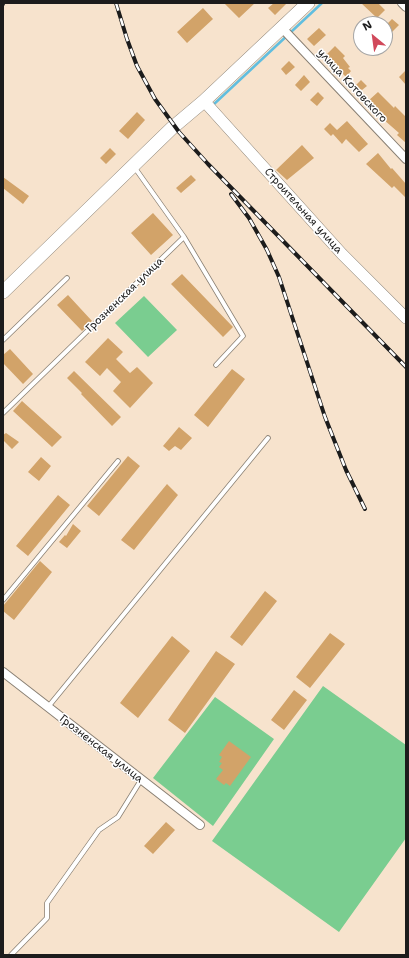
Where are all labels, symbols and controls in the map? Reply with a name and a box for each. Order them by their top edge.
north arrow [353,16,393,56]
text: N [360,17,375,35]
street label: улица Котовского [314,46,390,126]
street label: Строительная улица [261,166,345,256]
street label: Грозненская улица [83,255,167,335]
street label: Грозненская улица [56,712,146,786]

